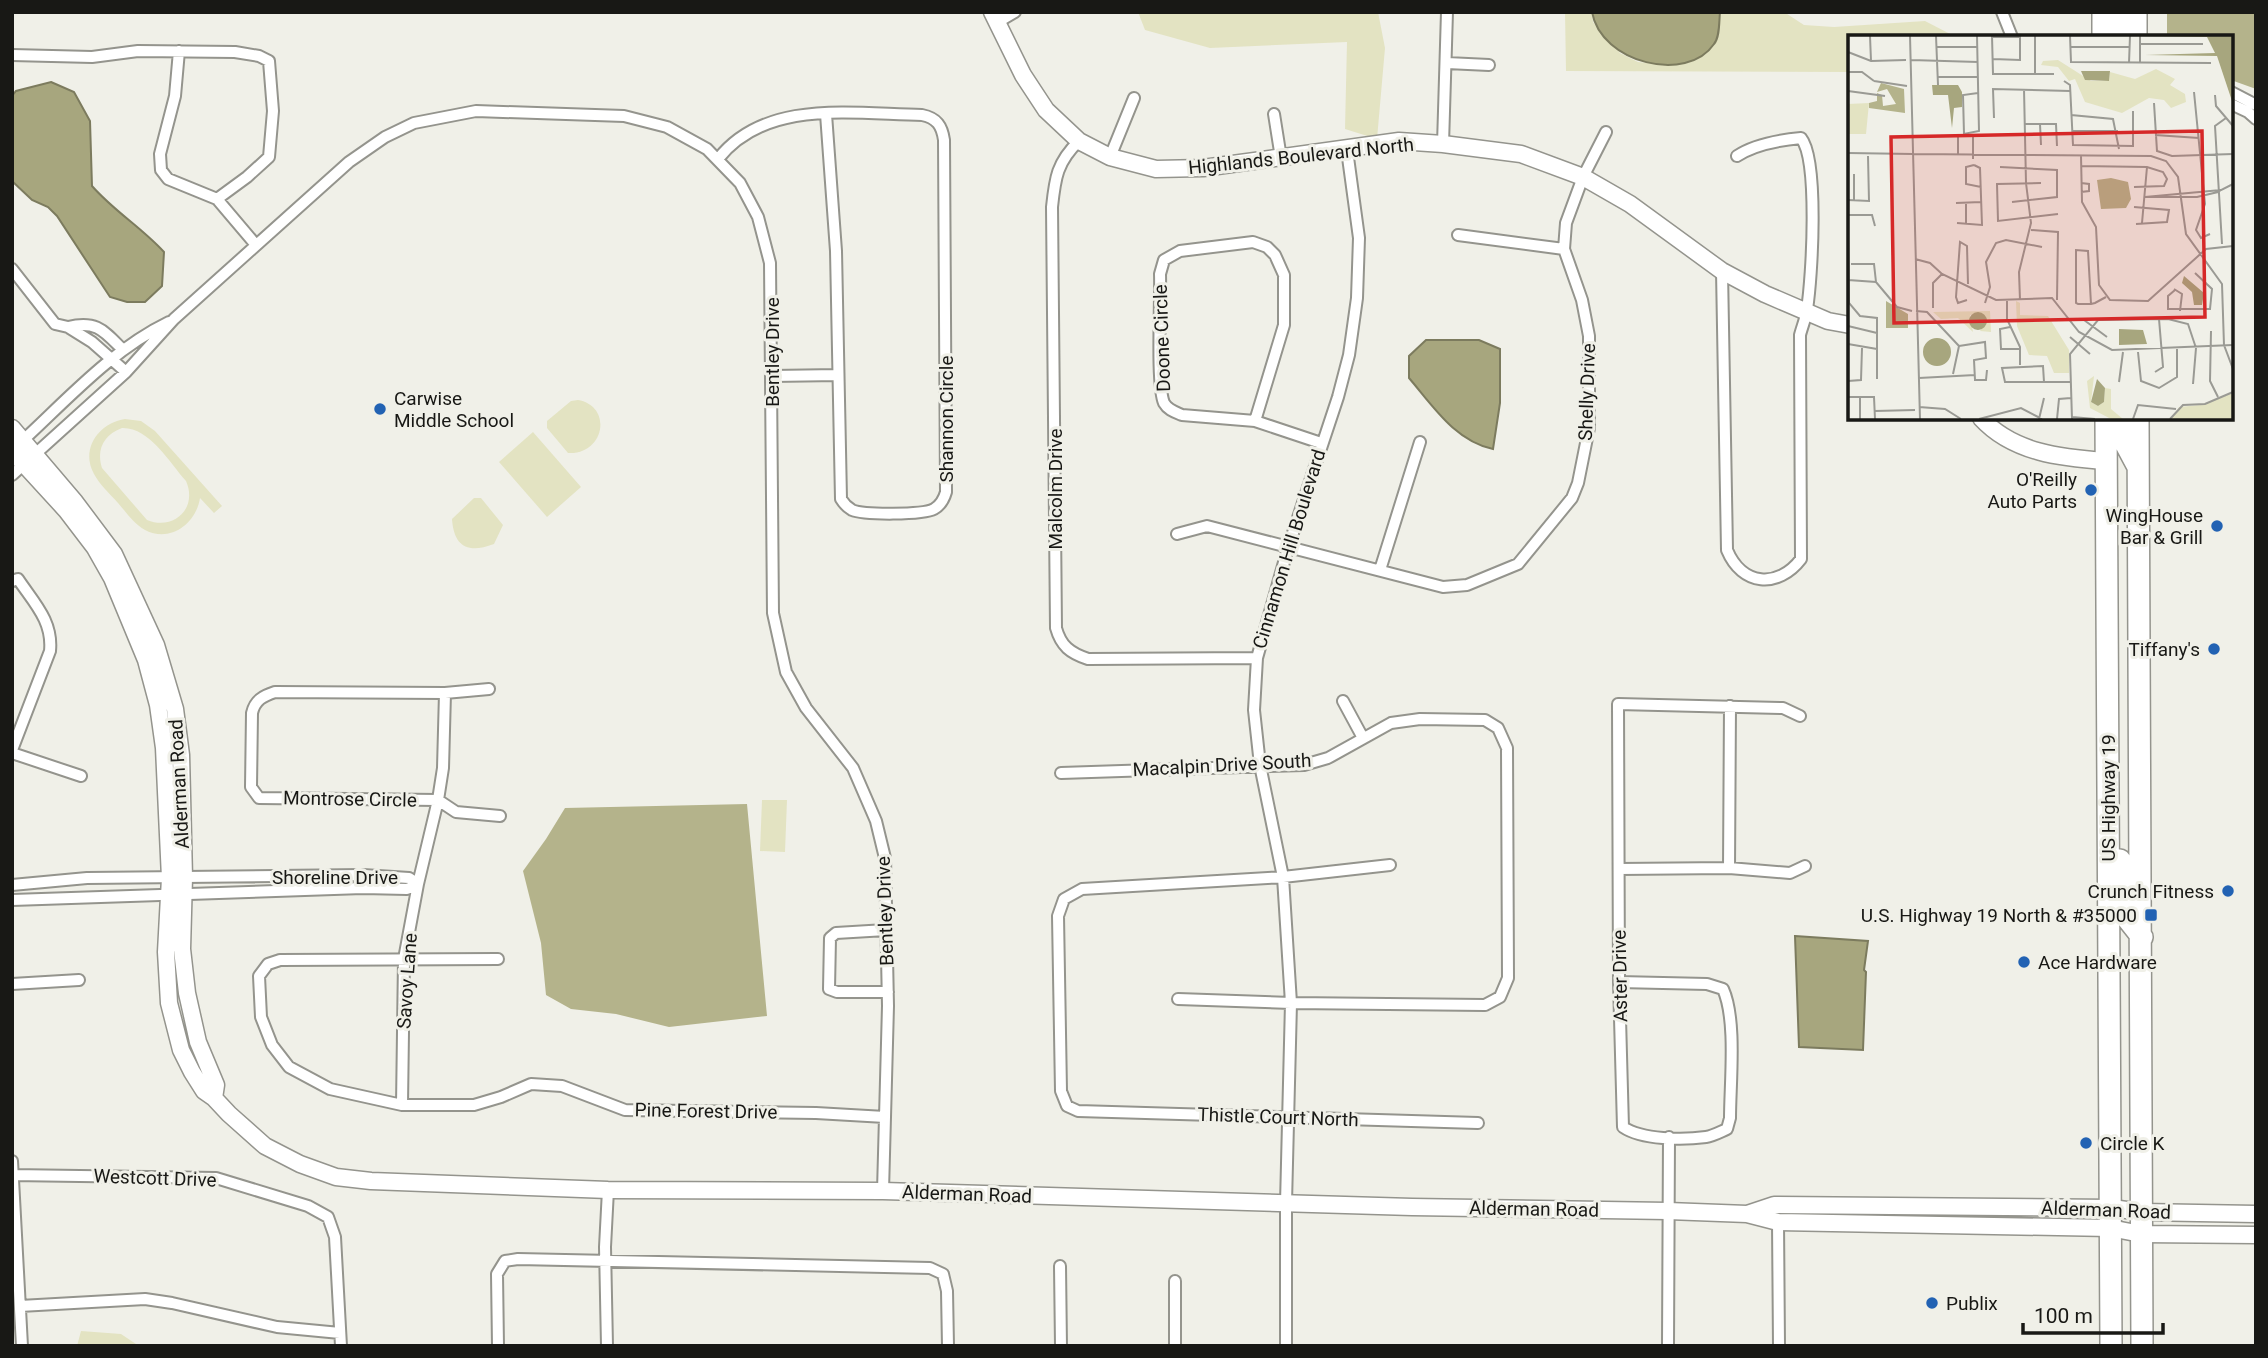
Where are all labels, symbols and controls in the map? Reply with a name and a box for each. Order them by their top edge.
inset map [1848,35,2233,420]
street label: Highlands Boulevard North [1187,133,1415,179]
street label: Doone Circle [1149,284,1175,392]
street label: Bentley Drive [761,297,784,407]
street label: Shelly Drive [1574,343,1600,441]
street label: Shannon Circle [935,356,958,483]
place label: Carwise Middle School [394,387,514,432]
marker: Carwise Middle School [372,401,388,417]
street label: Malcolm Drive [1044,428,1067,550]
street label: Cinnamon Hill Boulevard [1248,447,1330,651]
place label: O'Reilly Auto Parts [1988,468,2077,513]
marker: O'Reilly Auto Parts [2083,482,2099,498]
place label: WingHouse Bar & Grill [2106,504,2203,549]
marker: WingHouse Bar & Grill [2209,518,2225,534]
place label: Tiffany's [2128,638,2200,661]
marker: Tiffany's [2206,641,2222,657]
street label: Alderman Road [164,718,194,850]
street label: US Highway 19 [2097,734,2120,862]
street label: Macalpin Drive South [1132,749,1312,781]
street label: Montrose Circle [283,786,417,812]
street label: Bentley Drive [872,856,898,966]
street label: Shoreline Drive [272,866,398,889]
place label: Crunch Fitness [2088,880,2214,903]
marker: Crunch Fitness [2220,883,2236,899]
place label: U.S. Highway 19 North & #35000 [1861,904,2137,927]
marker: U.S. Highway 19 North & #35000 [2143,907,2159,923]
street label: Aster Drive [1608,930,1632,1022]
street label: Savoy Lane [392,932,422,1030]
place label: Ace Hardware [2038,951,2157,974]
marker: Ace Hardware [2016,954,2032,970]
street label: Pine Forest Drive [634,1098,778,1124]
street label: Thistle Court North [1197,1103,1359,1131]
place label: Circle K [2100,1132,2165,1155]
marker: Circle K [2078,1135,2094,1151]
street label: Westcott Drive [93,1164,217,1192]
street label: Alderman Road [902,1180,1032,1208]
street label: Alderman Road [1469,1196,1599,1222]
street label: Alderman Road [2041,1196,2171,1224]
place label: Publix [1946,1292,1998,1315]
scale bar [2023,1292,2163,1336]
marker: Publix [1924,1295,1940,1311]
text: 100 m [2034,1304,2093,1328]

